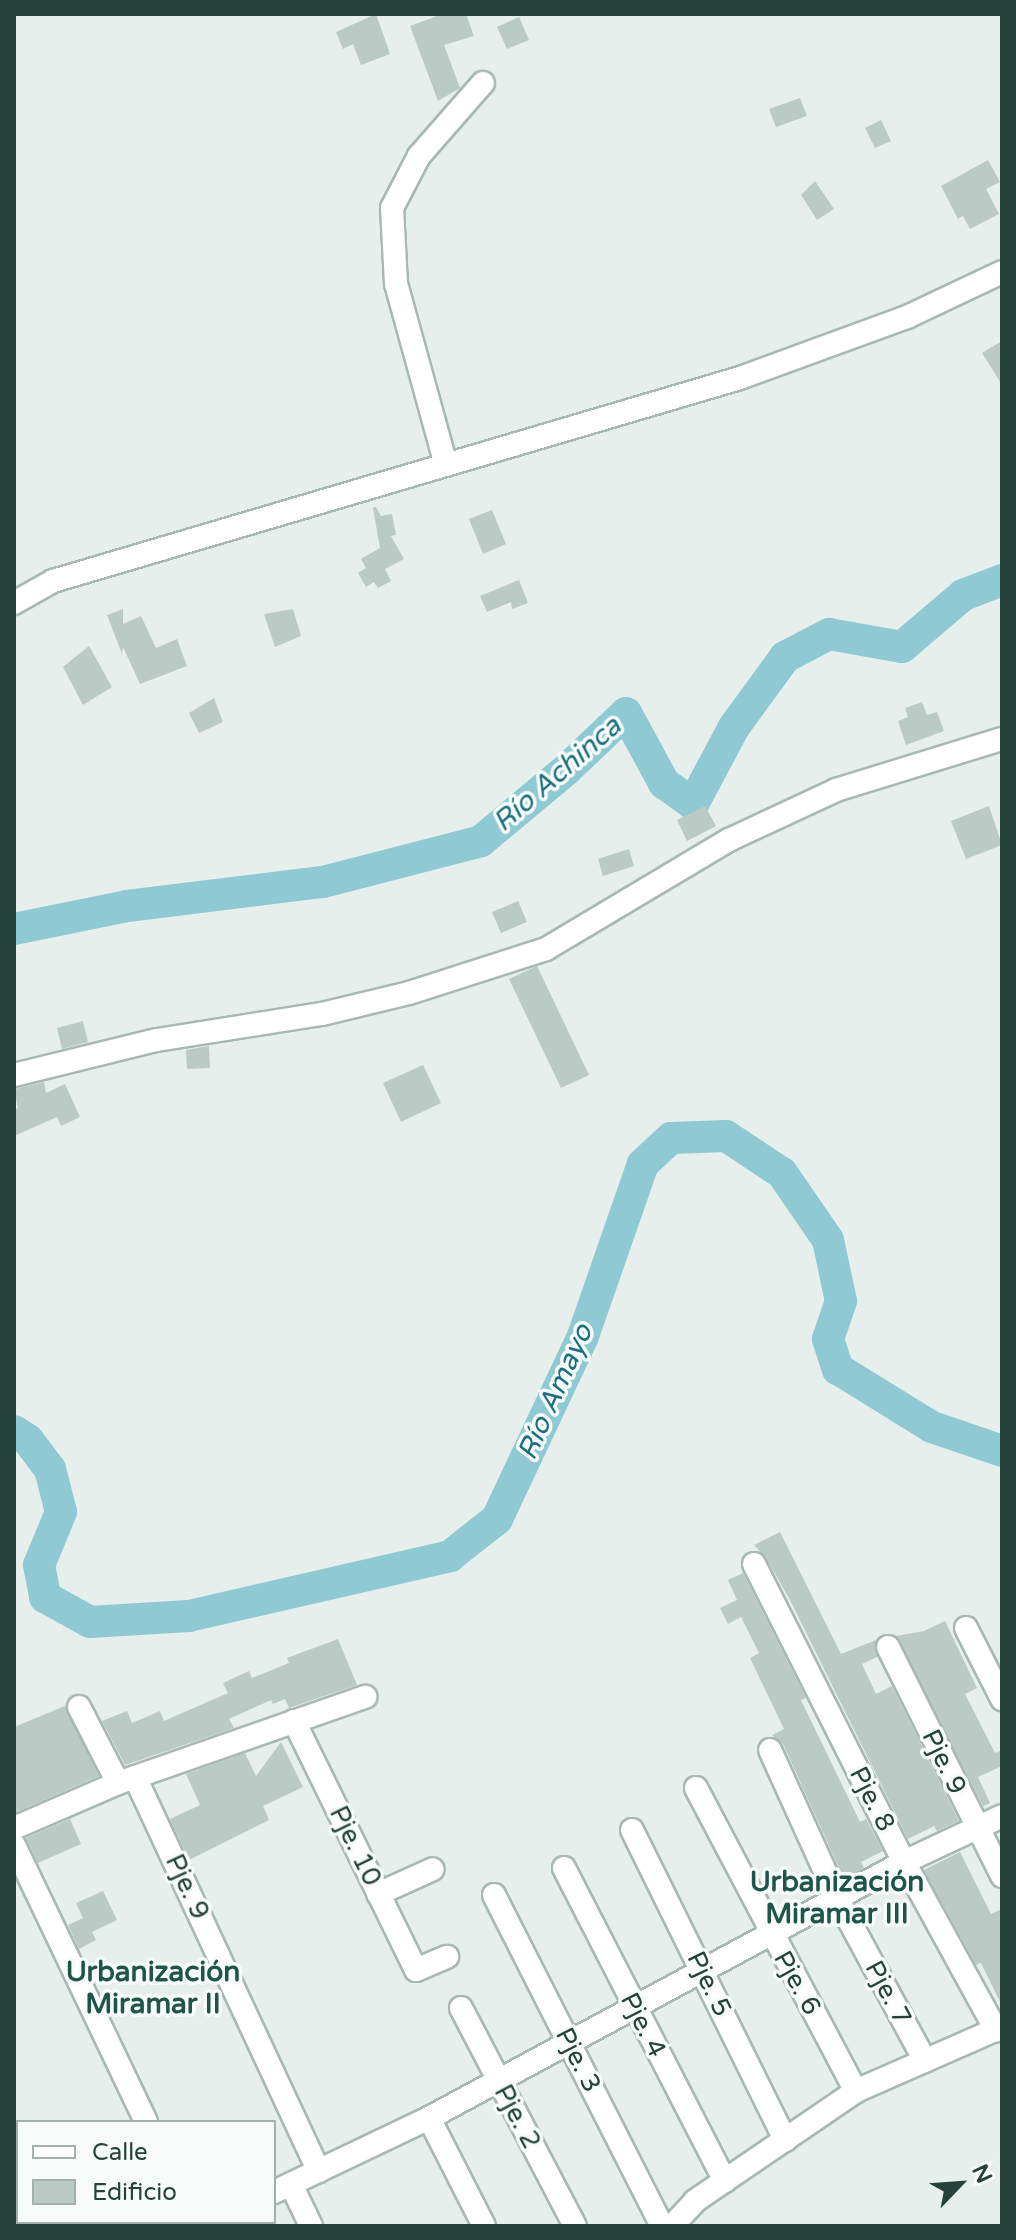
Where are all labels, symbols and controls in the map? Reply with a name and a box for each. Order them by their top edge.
water label: Río Achinca [486,709,628,839]
water label: Río Amayo [510,1319,600,1465]
street label: Pje. 9 [915,1724,973,1800]
street label: Pje. 8 [843,1761,901,1837]
street label: Pje. 10 [322,1801,388,1891]
street label: Pje. 9 [158,1849,216,1925]
district label: Urbanización Miramar III [750,1865,924,1931]
street label: Pje. 5 [680,1946,738,2022]
street label: Pje. 6 [767,1946,827,2020]
district label: Urbanización Miramar II [66,1955,240,2021]
street label: Pje. 7 [858,1955,918,2031]
street label: Pje. 4 [614,1987,672,2063]
street label: Pje. 3 [549,2022,607,2098]
street label: Pje. 2 [487,2079,547,2155]
legend [16,2120,276,2224]
text: Calle [92,2138,148,2167]
north arrow [920,2144,1000,2224]
text: N [966,2160,997,2187]
text: Edificio [92,2178,177,2207]

